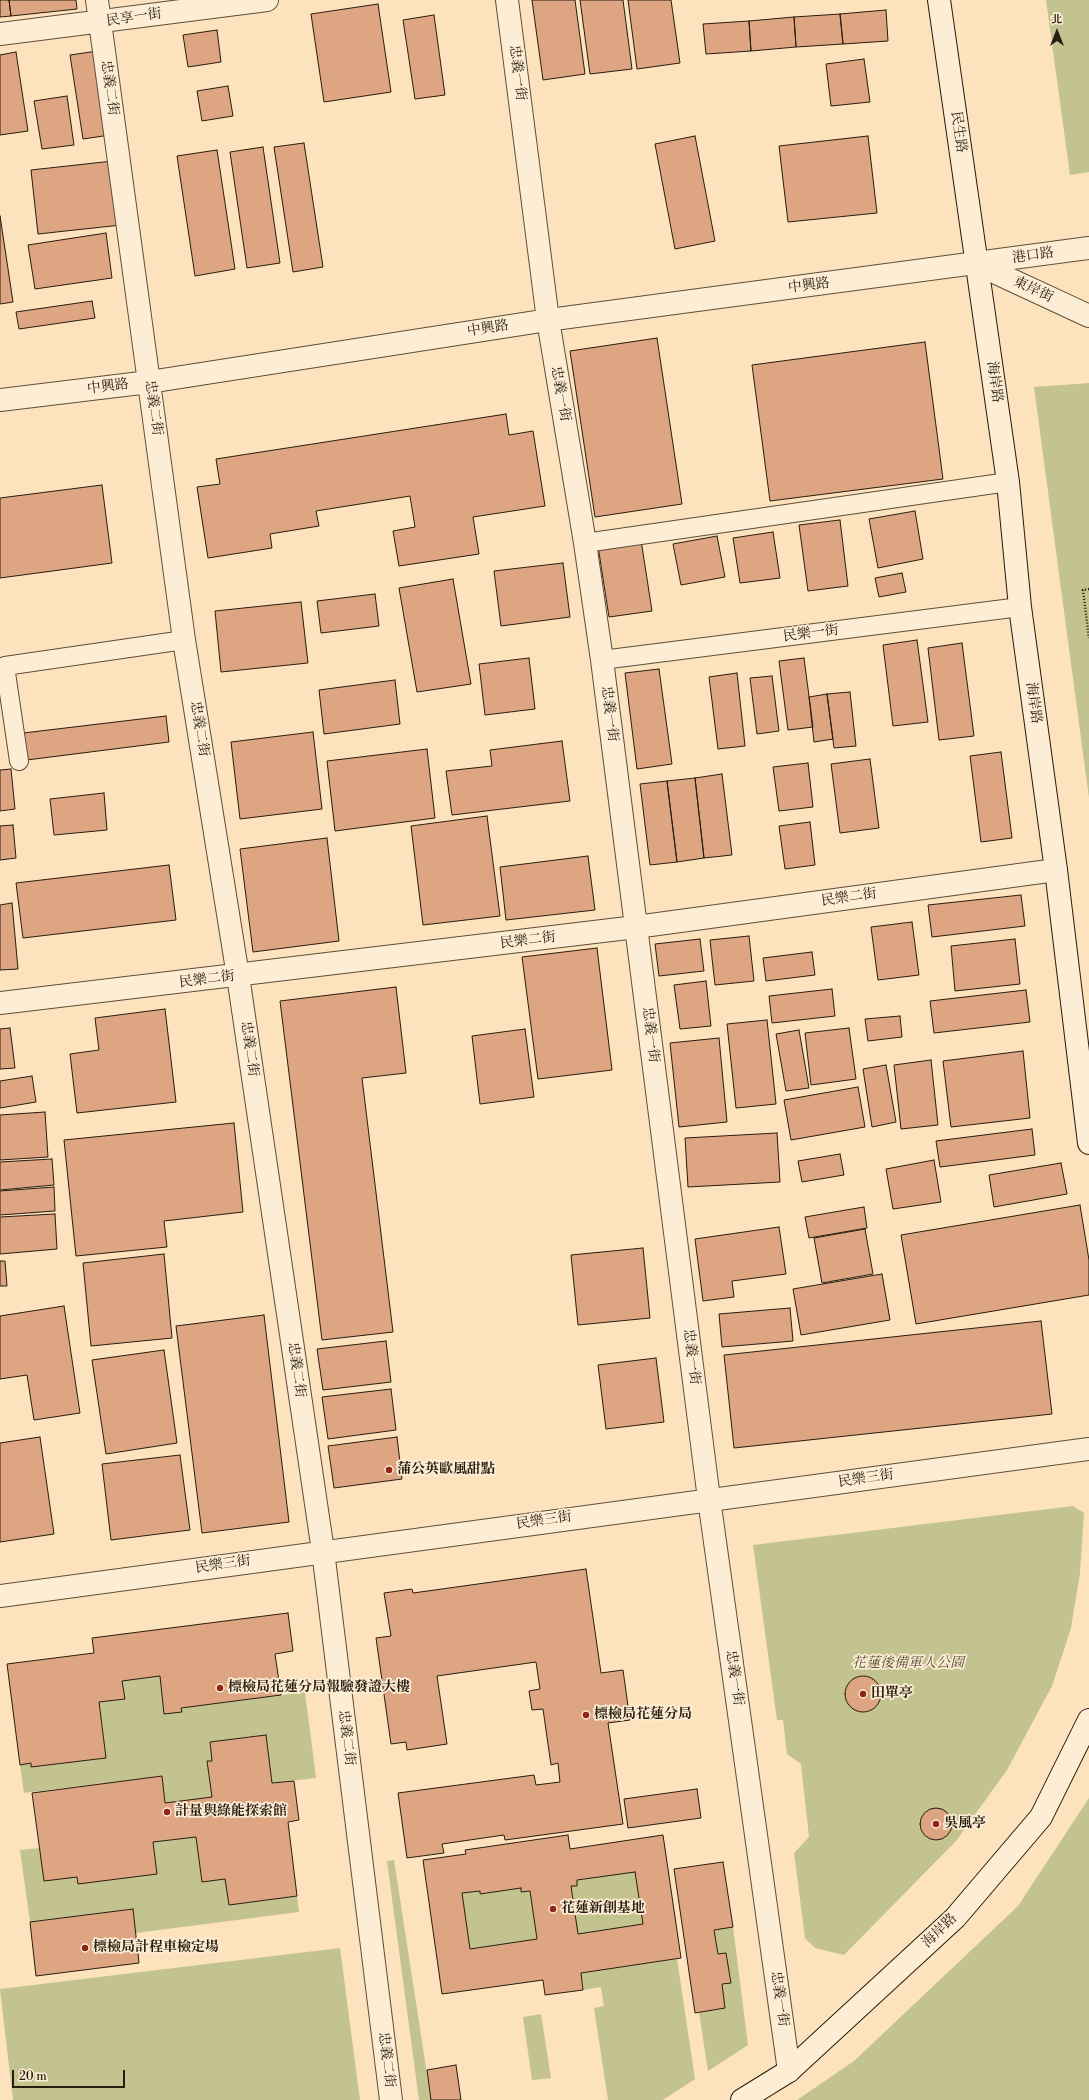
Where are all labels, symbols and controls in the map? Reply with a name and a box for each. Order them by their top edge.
street label: 民享一街 [105,6,163,30]
north arrow [1037,12,1077,52]
text: 北 [1052,13,1063,27]
street label: 忠義一街 [505,44,529,102]
street label: 忠義二街 [97,59,121,117]
street label: 民生路 [947,110,969,154]
street label: 港口路 [1011,245,1055,267]
street label: 東岸街 [1010,274,1056,306]
street label: 中興路 [787,275,831,297]
street label: 中興路 [466,317,510,341]
street label: 海岸路 [983,360,1005,404]
street label: 忠義一街 [547,365,573,423]
street label: 中興路 [86,376,130,398]
street label: 忠義二街 [141,379,165,437]
street label: 民樂一街 [782,622,840,646]
street label: 海岸路 [1022,681,1044,725]
street label: 忠義一街 [597,685,621,743]
street label: 忠義二街 [186,700,212,758]
street label: 民樂二街 [820,886,878,910]
street label: 民樂二街 [499,929,557,953]
street label: 民樂二街 [178,968,236,992]
street label: 忠義一街 [638,1006,662,1064]
street label: 忠義二街 [237,1020,261,1078]
street label: 忠義一街 [679,1328,703,1386]
street label: 忠義二街 [284,1341,308,1399]
place label: 蒲公英歐風甜點 [397,1462,495,1478]
marker: 蒲公英歐風甜點 [384,1465,394,1475]
street label: 民樂三街 [837,1467,895,1491]
street label: 民樂三街 [515,1509,573,1533]
street label: 民樂三街 [194,1553,252,1577]
street label: 忠義一街 [722,1649,746,1707]
park label: 花蓮後備軍人公園 [852,1656,964,1672]
place label: 標檢局花蓮分局報驗發證大樓 [228,1680,410,1696]
marker: 標檢局花蓮分局報驗發證大樓 [215,1683,225,1693]
place label: 田單亭 [871,1686,913,1702]
marker: 田單亭 [858,1689,868,1699]
place label: 標檢局花蓮分局 [594,1707,692,1723]
street label: 忠義二街 [334,1709,358,1767]
marker: 標檢局花蓮分局 [581,1710,591,1720]
place label: 計量與綠能探索館 [175,1804,287,1820]
marker: 計量與綠能探索館 [162,1807,172,1817]
place label: 吳風亭 [944,1816,986,1832]
marker: 吳風亭 [931,1819,941,1829]
place label: 花蓮新創基地 [561,1901,645,1917]
marker: 花蓮新創基地 [548,1904,558,1914]
street label: 海岸路 [919,1910,961,1952]
place label: 標檢局計程車檢定場 [93,1940,219,1956]
marker: 標檢局計程車檢定場 [80,1943,90,1953]
street label: 忠義一街 [767,1970,791,2028]
street label: 忠義二街 [374,2031,398,2089]
scale bar [14,2062,127,2088]
text: 20 m [19,2069,47,2084]

